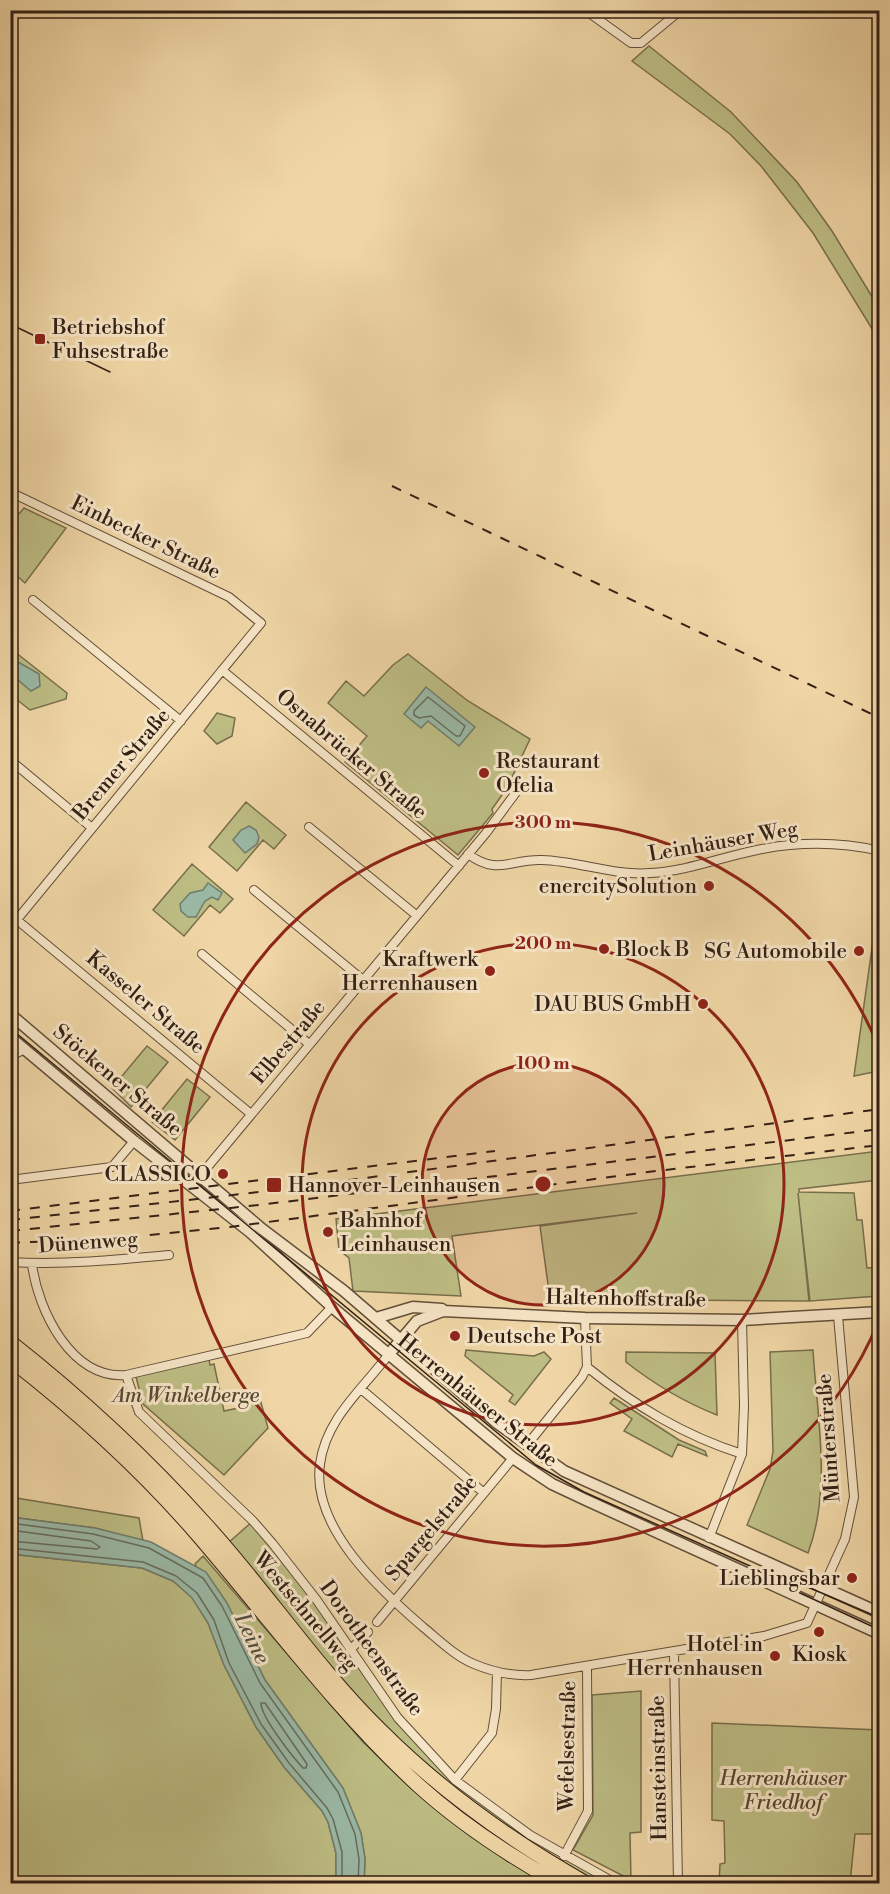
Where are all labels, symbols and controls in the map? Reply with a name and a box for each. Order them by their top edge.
place label: Betriebshof Fuhsestraße [51,315,169,365]
marker: Betriebshof Fuhsestraße [33,332,47,346]
street label: Einbecker Straße [66,490,225,585]
street label: Osnabrücker Straße [271,684,432,826]
street label: Bremer Straße [67,703,176,827]
place label: Restaurant Ofelia [496,749,601,799]
marker: Restaurant Ofelia [477,766,491,780]
text: 300 m [515,811,572,834]
street label: Leinhäuser Weg [646,816,800,868]
place label: enercitySolution [539,874,697,900]
marker: enercitySolution [702,879,716,893]
text: 200 m [515,932,572,955]
place label: Block B [615,937,689,963]
place label: SG Automobile [704,939,847,965]
marker: Block B [597,942,611,956]
marker: SG Automobile [852,944,866,958]
street label: Kasseler Straße [81,945,210,1060]
place label: Kraftwerk Herrenhausen [342,947,479,997]
marker: Kraftwerk Herrenhausen [483,964,497,978]
place label: DAU BUS GmbH [534,992,691,1018]
street label: Elbestraße [246,995,332,1090]
marker: DAU BUS GmbH [696,997,710,1011]
street label: Stöckener Straße [47,1019,187,1142]
text: 100 m [516,1052,570,1075]
place label: CLASSICO [105,1162,211,1188]
marker: CLASSICO [216,1167,230,1181]
place label: Hannover-Leinhausen [288,1173,501,1199]
centre of rings [533,1174,553,1194]
marker: Hannover-Leinhausen [265,1176,283,1194]
place label: Bahnhof Leinhausen [339,1208,452,1258]
marker: Bahnhof Leinhausen [321,1225,335,1239]
street label: Dünenweg [37,1227,139,1259]
street label: Haltenhoffstraße [545,1285,706,1313]
place label: Deutsche Post [467,1324,603,1350]
street label: Herrenhäuser Straße [392,1328,563,1473]
marker: Deutsche Post [448,1329,462,1343]
street label: Münterstraße [812,1373,846,1503]
park label: Am Winkelberge [111,1383,259,1409]
street label: Spargelstraße [380,1471,483,1587]
street label: Westschnellweg [247,1546,363,1677]
place label: Lieblingsbar [719,1566,840,1592]
marker: Lieblingsbar [845,1571,859,1585]
street label: Dorotheenstraße [313,1576,429,1721]
water label: Leine [227,1608,275,1668]
marker: Kiosk [812,1625,826,1639]
place label: Hotel in Herrenhausen [627,1632,763,1682]
place label: Kiosk [792,1642,847,1668]
marker: Hotel in Herrenhausen [768,1649,782,1663]
street label: Wefelsestraße [554,1680,582,1813]
street label: Hansteinstraße [645,1695,673,1841]
park label: Herrenhäuser Friedhof [718,1766,848,1816]

